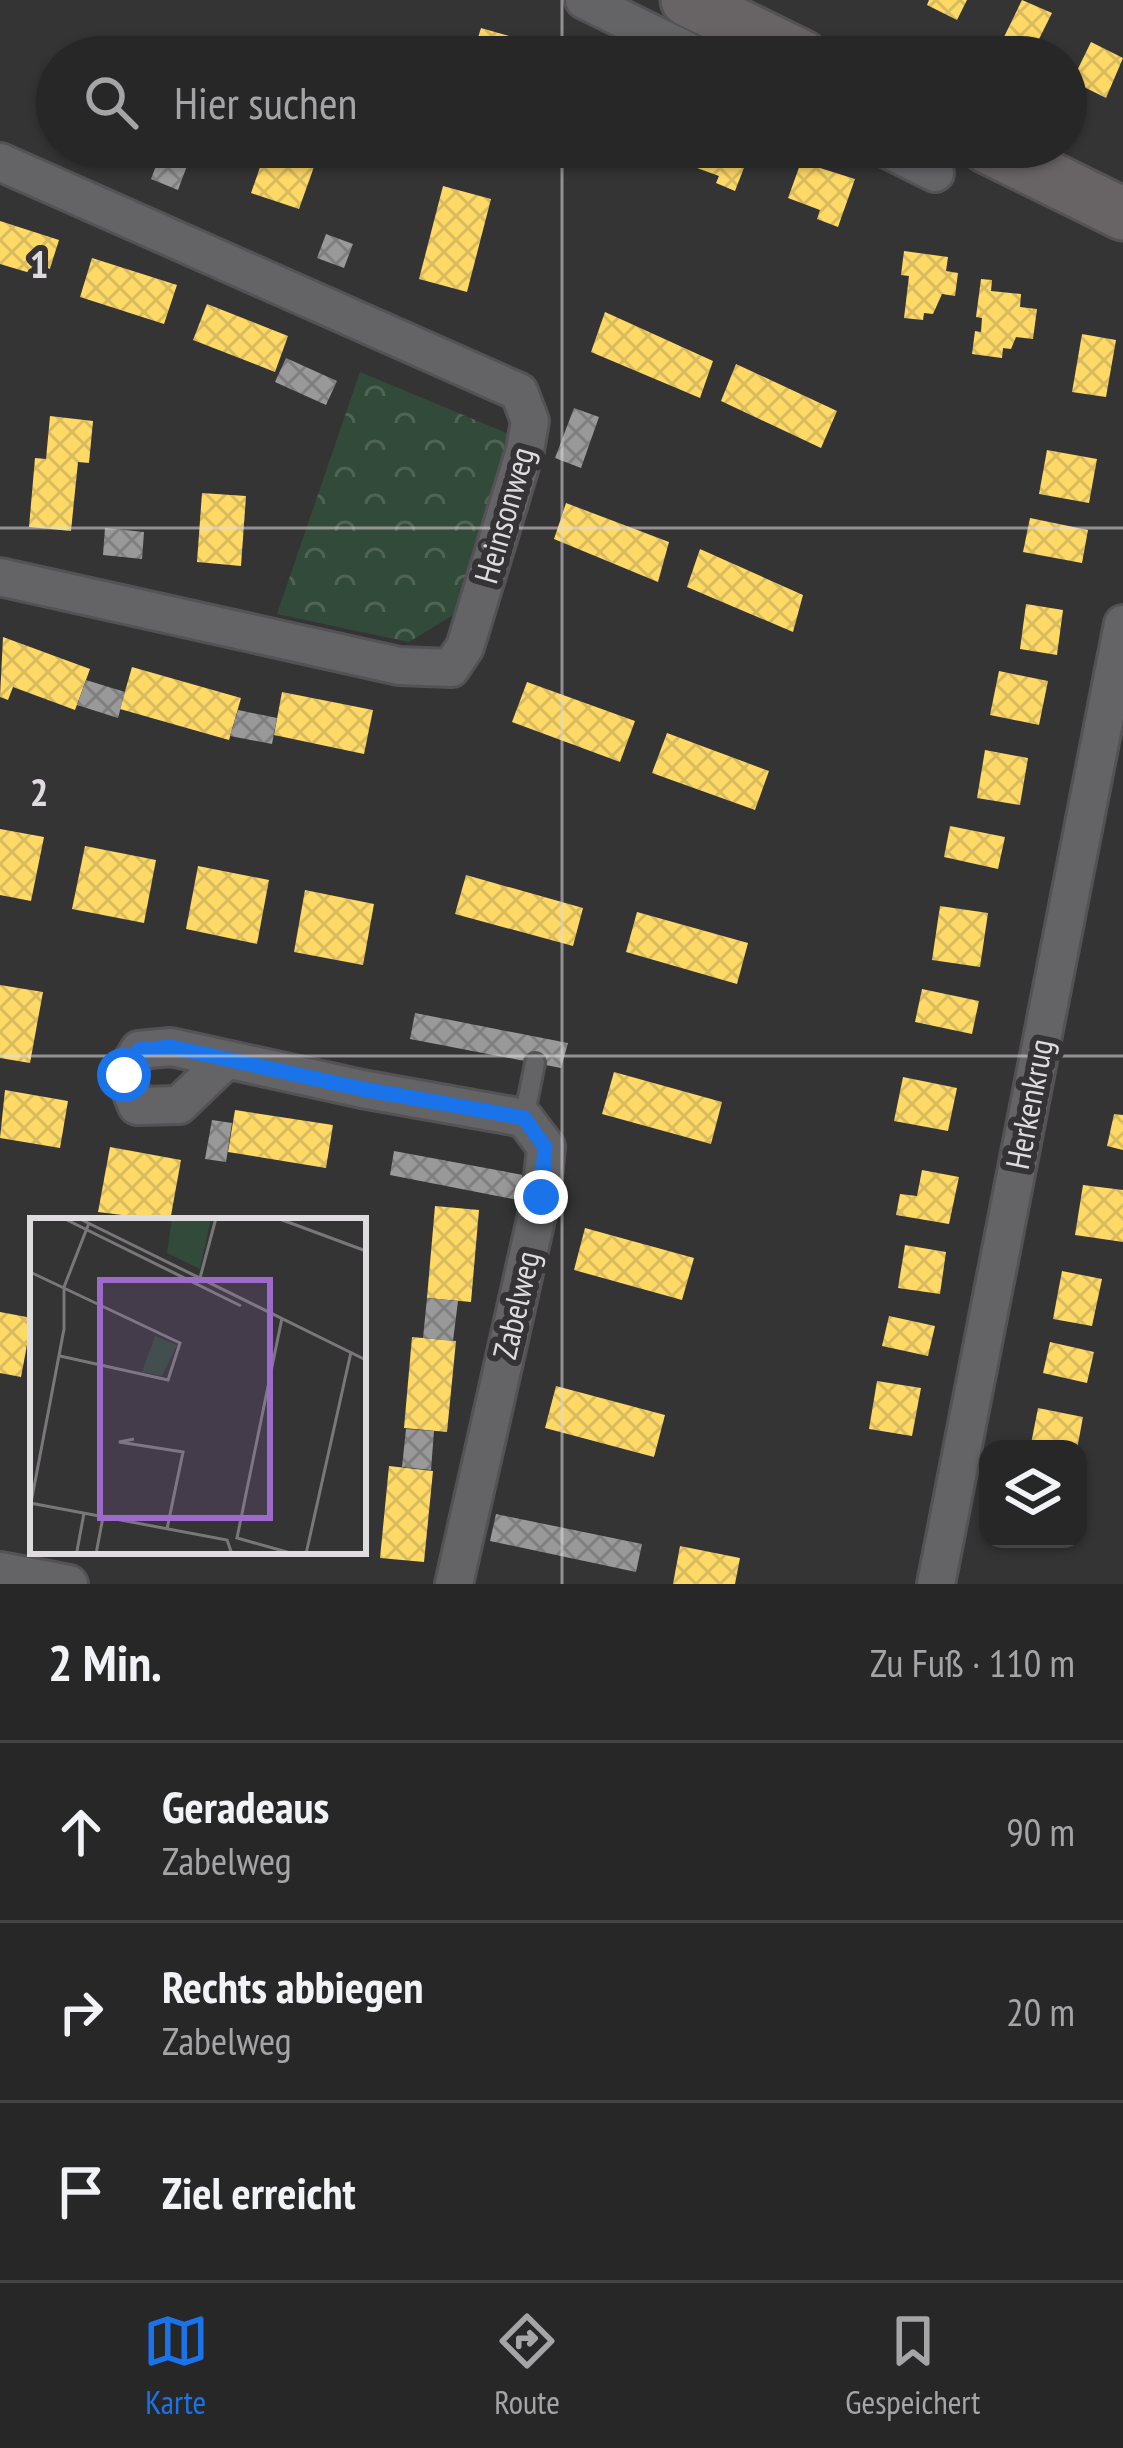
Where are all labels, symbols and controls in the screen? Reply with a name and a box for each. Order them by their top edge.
search box [36,36,1087,168]
icon: search [78,69,144,135]
text: Hier suchen [174,73,357,131]
text: 1 [30,238,48,289]
street label: Heinsonweg [464,442,543,588]
text: 2 [30,766,48,817]
street label: Herkenkrug [995,1035,1062,1172]
route start [97,1048,151,1102]
route end [514,1170,568,1224]
inset map [30,1218,366,1554]
street label: Zabelweg [482,1247,549,1363]
map controls [979,1440,1087,1548]
button: layers [979,1440,1087,1548]
text: 2 Min. [48,1629,162,1695]
text: Zu Fuß · 110 m [870,1637,1075,1688]
text: Geradeaus [162,1777,329,1835]
icon: ahead [48,1799,114,1865]
text: 90 m [1006,1806,1075,1857]
text: Zabelweg [162,1835,292,1886]
text: Rechts abbiegen [162,1957,423,2015]
icon: right [48,1979,114,2045]
text: 20 m [1006,1986,1075,2037]
text: Zabelweg [162,2015,292,2066]
icon: arrive [48,2159,114,2225]
text: Ziel erreicht [162,2163,356,2221]
tab: Karte [143,2308,209,2423]
tab: Route [494,2308,560,2423]
tab: Gespeichert [845,2308,980,2423]

